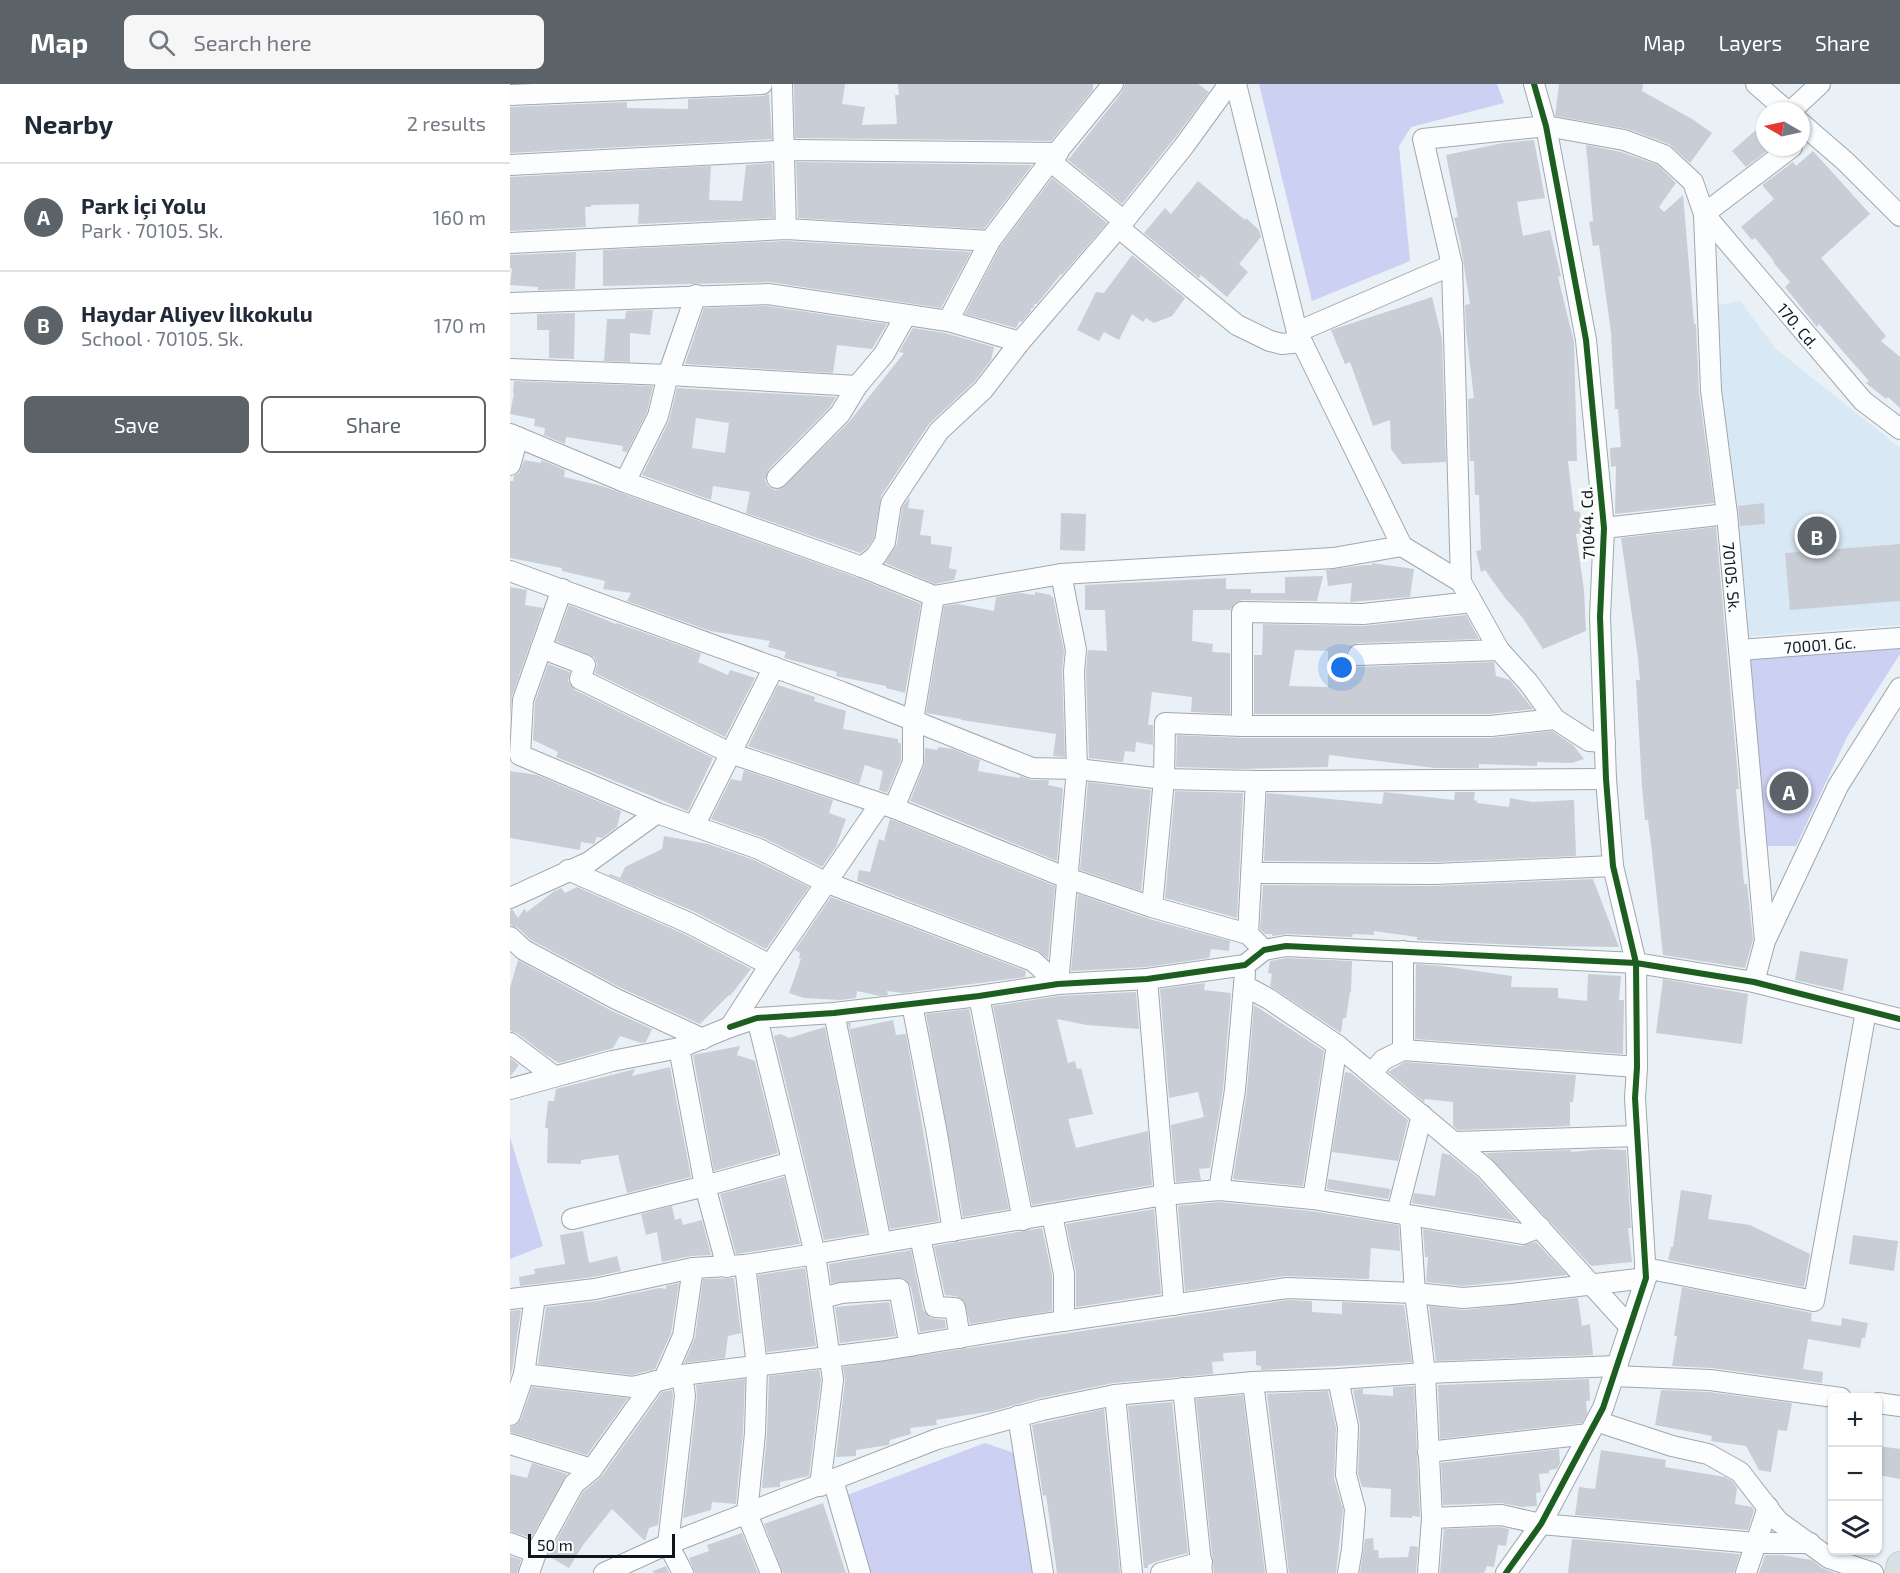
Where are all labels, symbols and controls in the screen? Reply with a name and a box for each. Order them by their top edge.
search box [124,15,544,69]
text: Map [30,25,88,59]
icon: search [145,26,178,59]
text: Search here [193,29,312,55]
text: Map [1643,30,1685,55]
text: Layers [1718,30,1782,55]
text: Share [1815,30,1870,55]
north arrow [1756,102,1810,156]
text: Nearby [24,108,113,139]
text: 2 results [407,111,486,135]
text: Park İçi Yolu [81,192,206,218]
text: A [37,205,50,229]
text: 160 m [433,205,486,229]
text: Park · 70105. Sk. [81,218,223,242]
street label: 170. Cd. [1774,299,1823,352]
text: Haydar Aliyev İlkokulu [81,300,313,326]
text: B [37,313,50,337]
text: 170 m [434,313,486,337]
text: School · 70105. Sk. [81,326,243,350]
button: Save [24,396,249,453]
button: Share [261,396,486,453]
street label: 71044. Cd. [1576,486,1598,560]
pin: B [1798,514,1836,558]
street label: 70105. Sk. [1720,541,1745,613]
street label: 70001. Gc. [1783,632,1857,656]
your location [1327,653,1356,682]
pin: A [1770,768,1808,814]
map controls [1828,1393,1882,1555]
button: + [1828,1393,1882,1447]
button: − [1828,1447,1882,1501]
button: layers [1828,1501,1882,1555]
scale bar [528,1531,675,1558]
text: 50 m [537,1535,573,1554]

